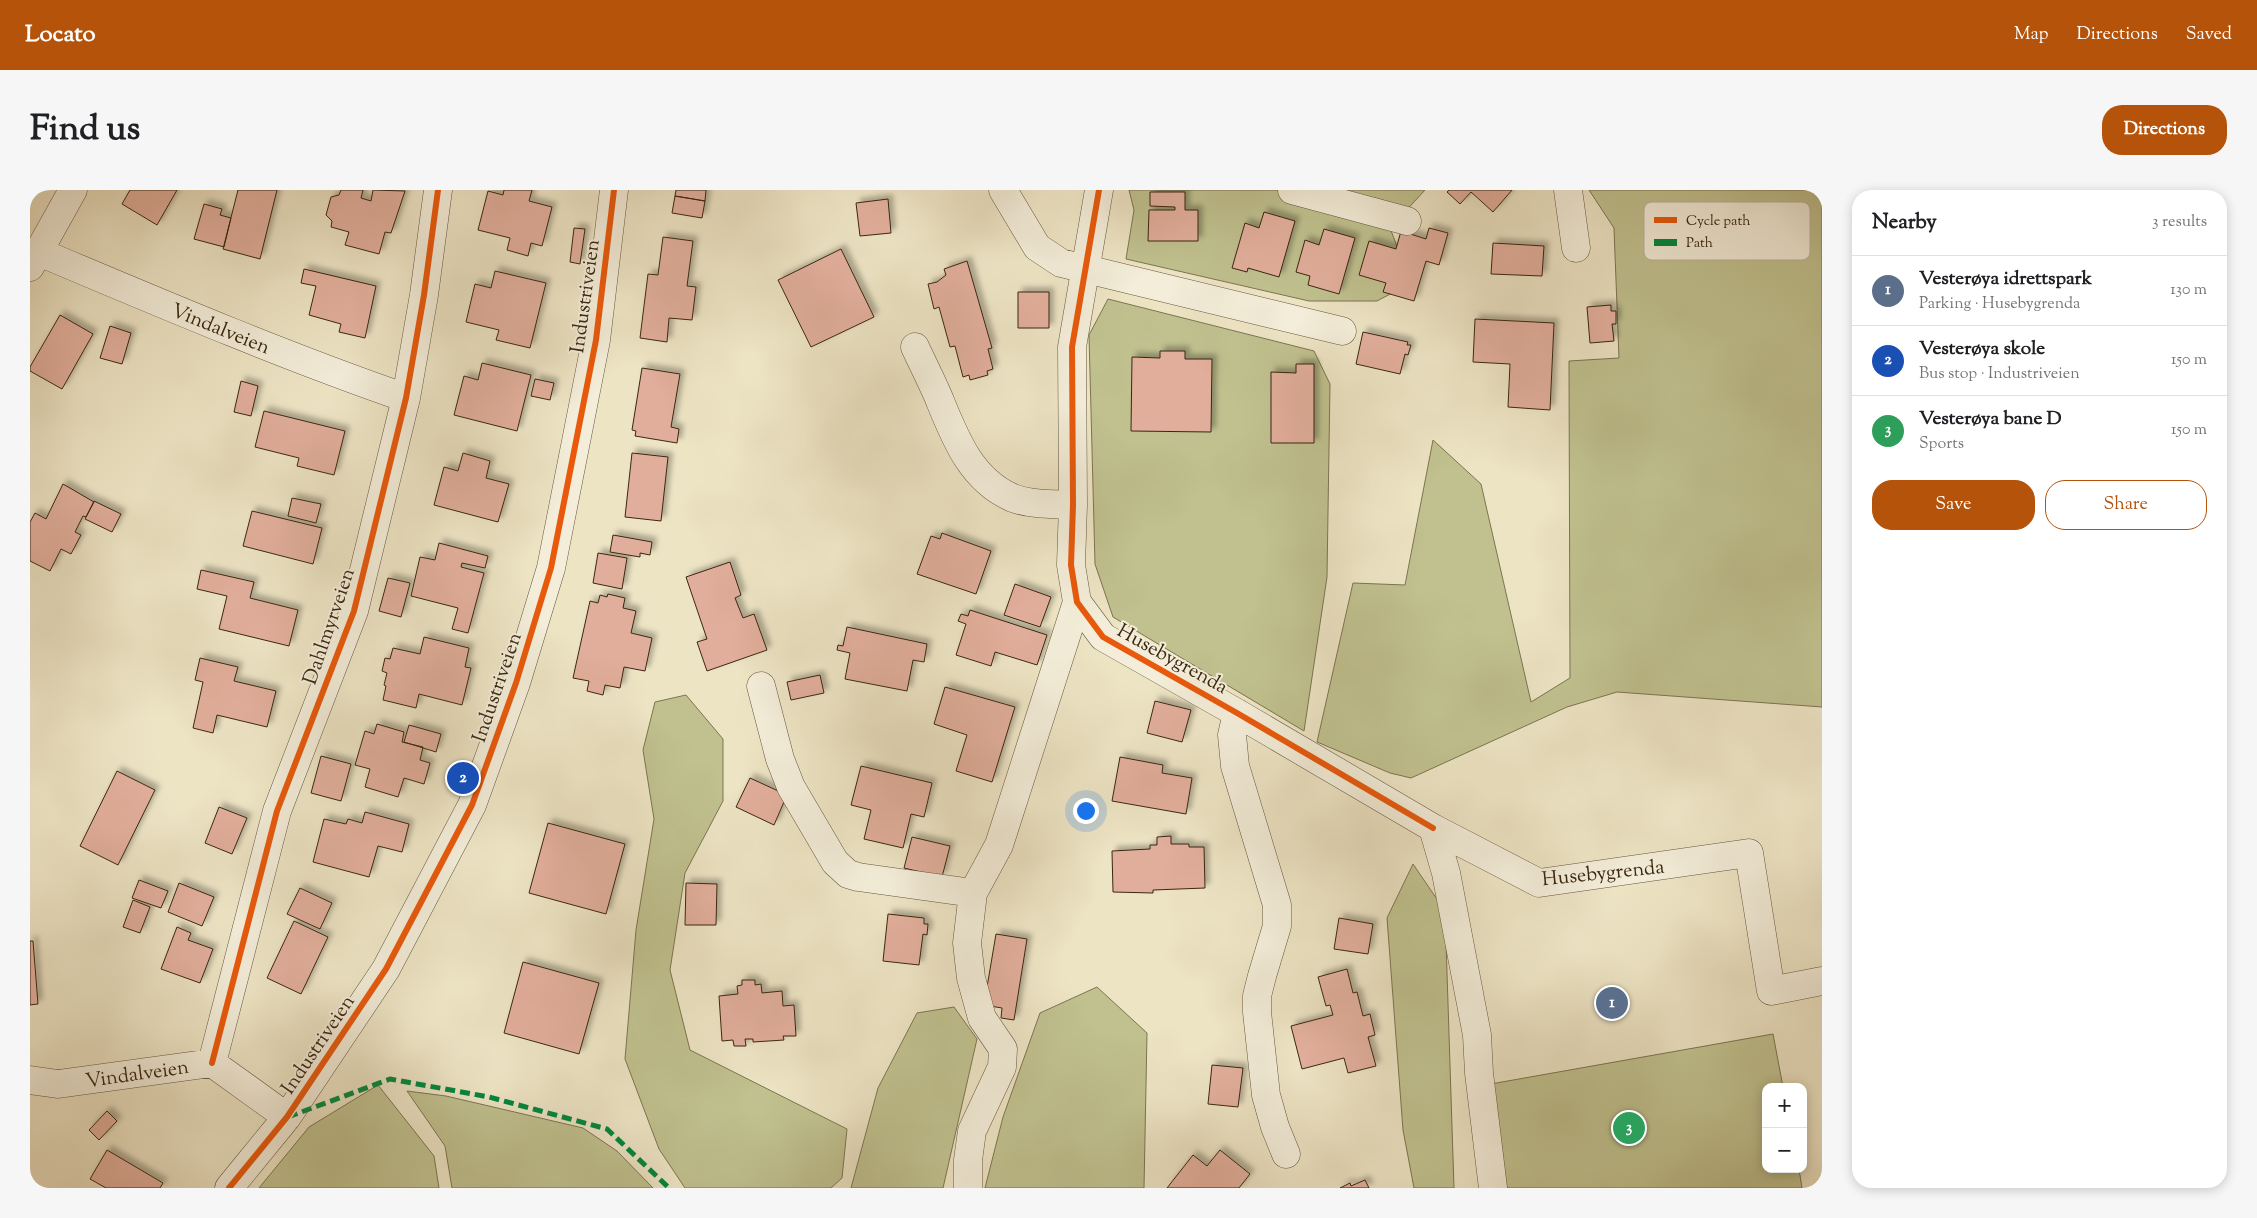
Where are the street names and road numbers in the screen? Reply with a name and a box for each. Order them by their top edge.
street label: Industriveien [564,237,609,355]
street label: Vindalveien [166,297,274,363]
street label: Dahlmyrveien [297,564,364,689]
street label: Husebygrenda [1111,618,1233,703]
street label: Industriveien [466,629,531,747]
street label: Husebygrenda [1541,854,1666,895]
street label: Industriveien [275,990,363,1101]
street label: Vindalveien [84,1054,191,1097]

